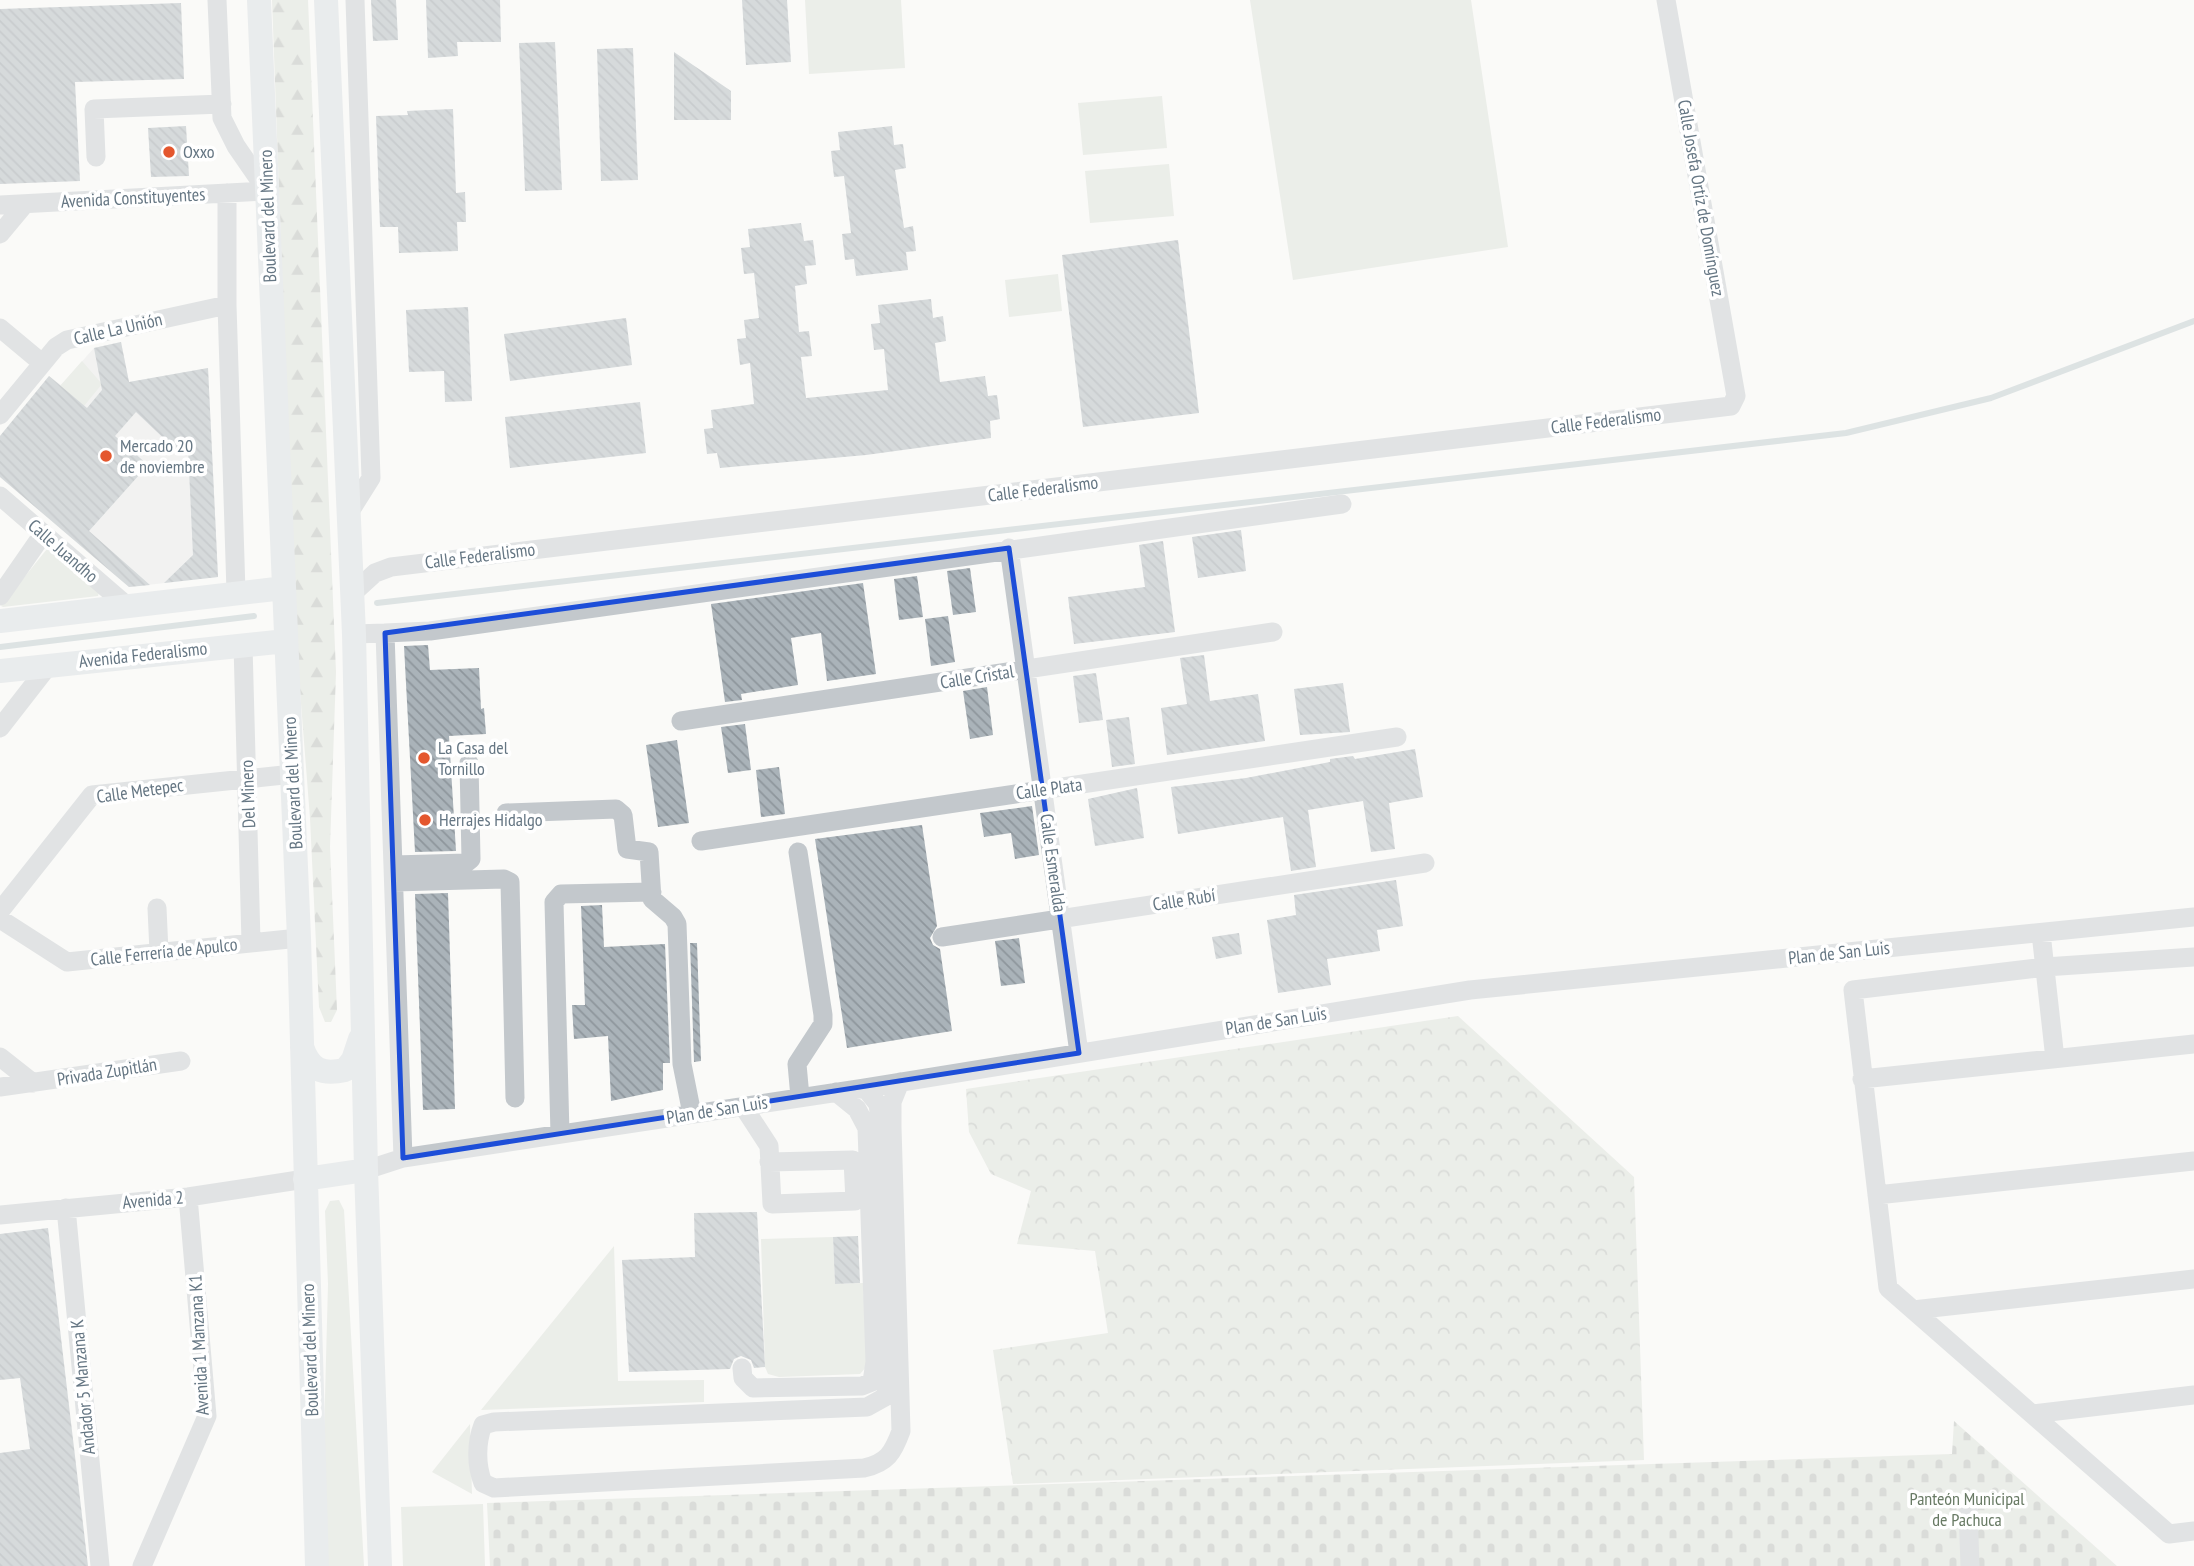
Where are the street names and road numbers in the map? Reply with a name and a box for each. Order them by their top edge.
street label: Calle Josefa Ortíz de Domínguez [1673,98,1730,298]
street label: Boulevard del Minero [254,149,281,283]
street label: Avenida Constituyentes [60,182,206,213]
street label: Calle La Unión [71,307,164,350]
street label: Calle Federalismo [1550,402,1663,439]
street label: Calle Federalismo [987,470,1100,507]
street label: Calle Juandho [23,514,103,588]
street label: Calle Federalismo [424,537,537,574]
street label: Avenida Federalismo [78,636,208,673]
street label: Calle Cristal [939,659,1016,694]
street label: Boulevard del Minero [278,716,307,850]
street label: Del Minero [235,759,260,829]
street label: Calle Plata [1014,772,1083,805]
street label: Calle Metepec [95,773,185,808]
street label: Calle Esmeralda [1035,812,1072,914]
street label: Calle Rubí [1151,883,1217,916]
street label: Calle Ferrería de Apulco [89,932,239,971]
street label: Plan de San Luis [1787,936,1891,969]
street label: Plan de San Luis [1224,1001,1328,1040]
street label: Privada Zupitlán [55,1052,158,1091]
street label: Plan de San Luis [665,1090,769,1129]
street label: Avenida 2 [122,1185,184,1214]
street label: Avenida 1 Manzana K1 [183,1274,214,1416]
street label: Boulevard del Minero [296,1283,323,1417]
street label: Andador 5 Manzana K [65,1318,100,1456]

